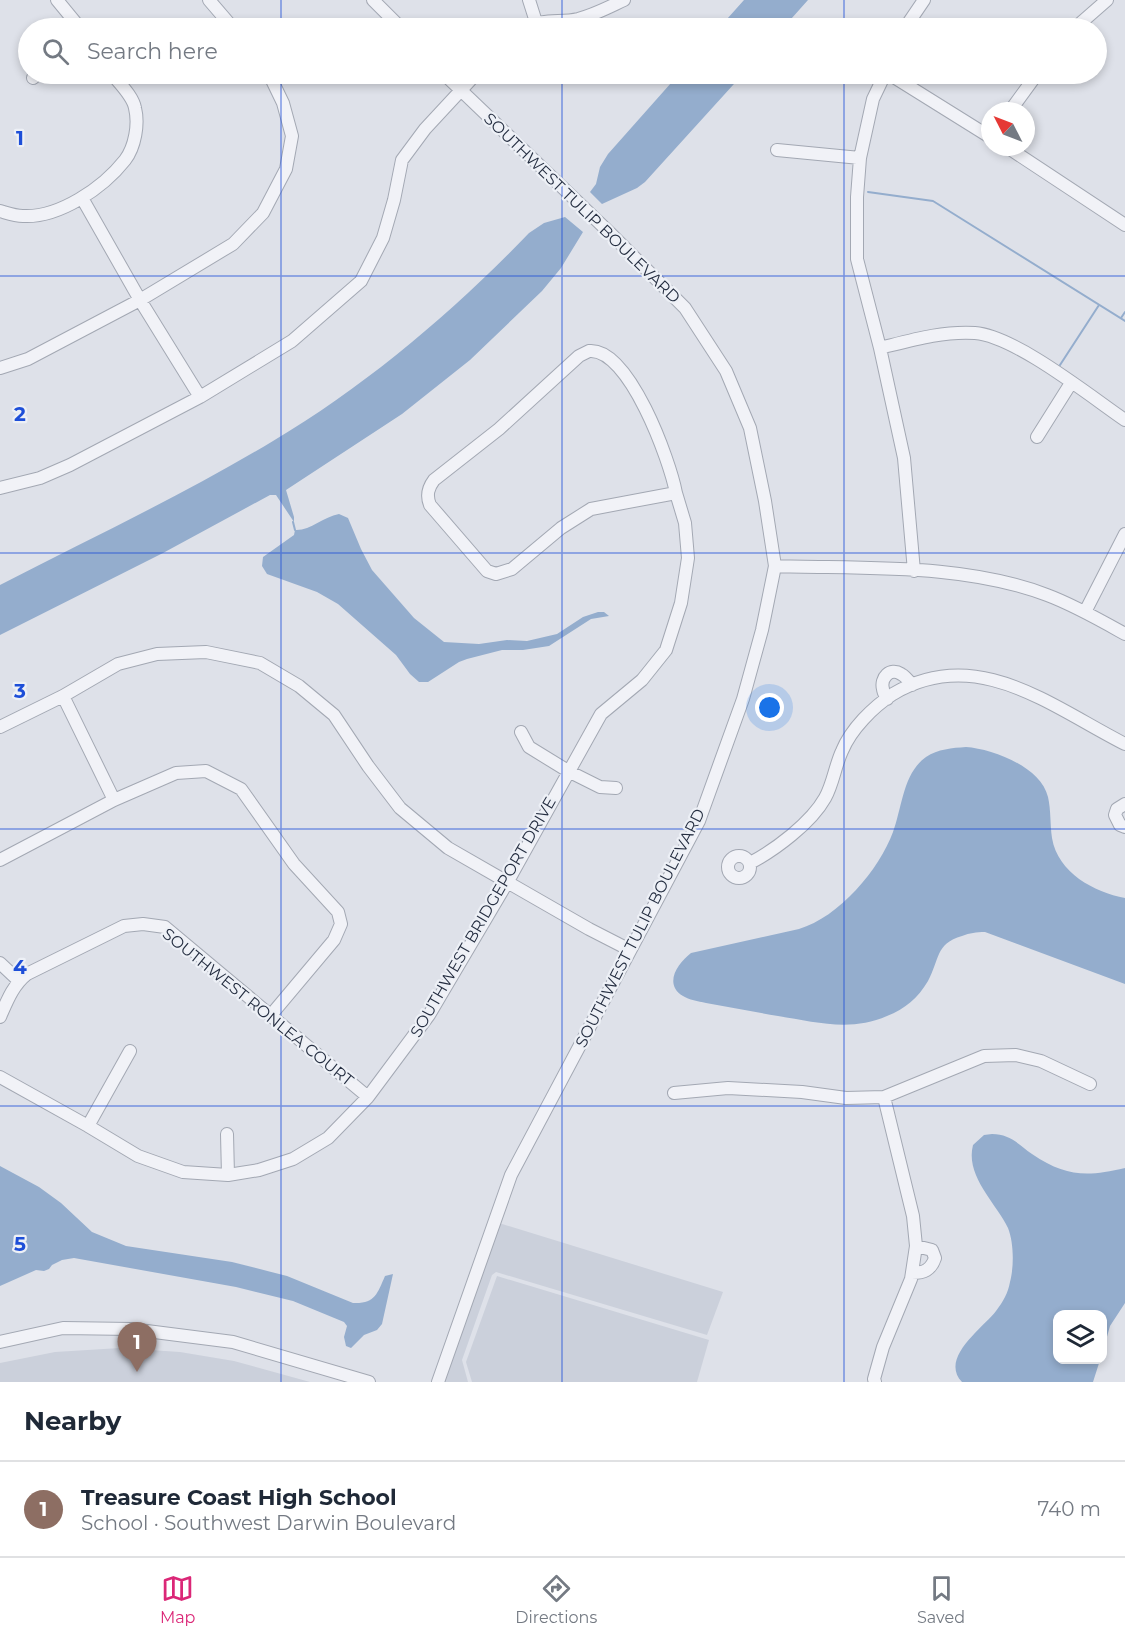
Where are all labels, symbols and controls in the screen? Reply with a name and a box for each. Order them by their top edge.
search box [18,18,1107,84]
icon: search [39,35,72,68]
text: Search here [87,38,218,65]
north arrow [981,102,1035,156]
street label: SOUTHWEST TULIP BOULEVARD [480,109,684,307]
text: 1 [16,126,24,150]
text: 2 [14,402,26,426]
text: 3 [13,679,26,703]
your location [755,693,784,722]
street label: SOUTHWEST BRIDGEPORT DRIVE [406,793,560,1041]
street label: SOUTHWEST TULIP BOULEVARD [571,805,709,1051]
street label: SOUTHWEST RONLEA COURT [159,924,358,1090]
text: 4 [13,955,27,979]
text: 5 [14,1232,26,1256]
map controls [1053,1310,1107,1364]
button: layers [1053,1310,1107,1364]
pin: 1 [118,1322,156,1372]
text: Nearby [24,1405,121,1437]
text: Treasure Coast High School [81,1484,397,1511]
text: 1 [40,1497,47,1521]
text: 740 m [1038,1497,1101,1521]
text: School · Southwest Darwin Boulevard [81,1511,456,1535]
tab: Map [160,1572,195,1627]
tab: Directions [515,1572,597,1627]
tab: Saved [917,1572,965,1627]

